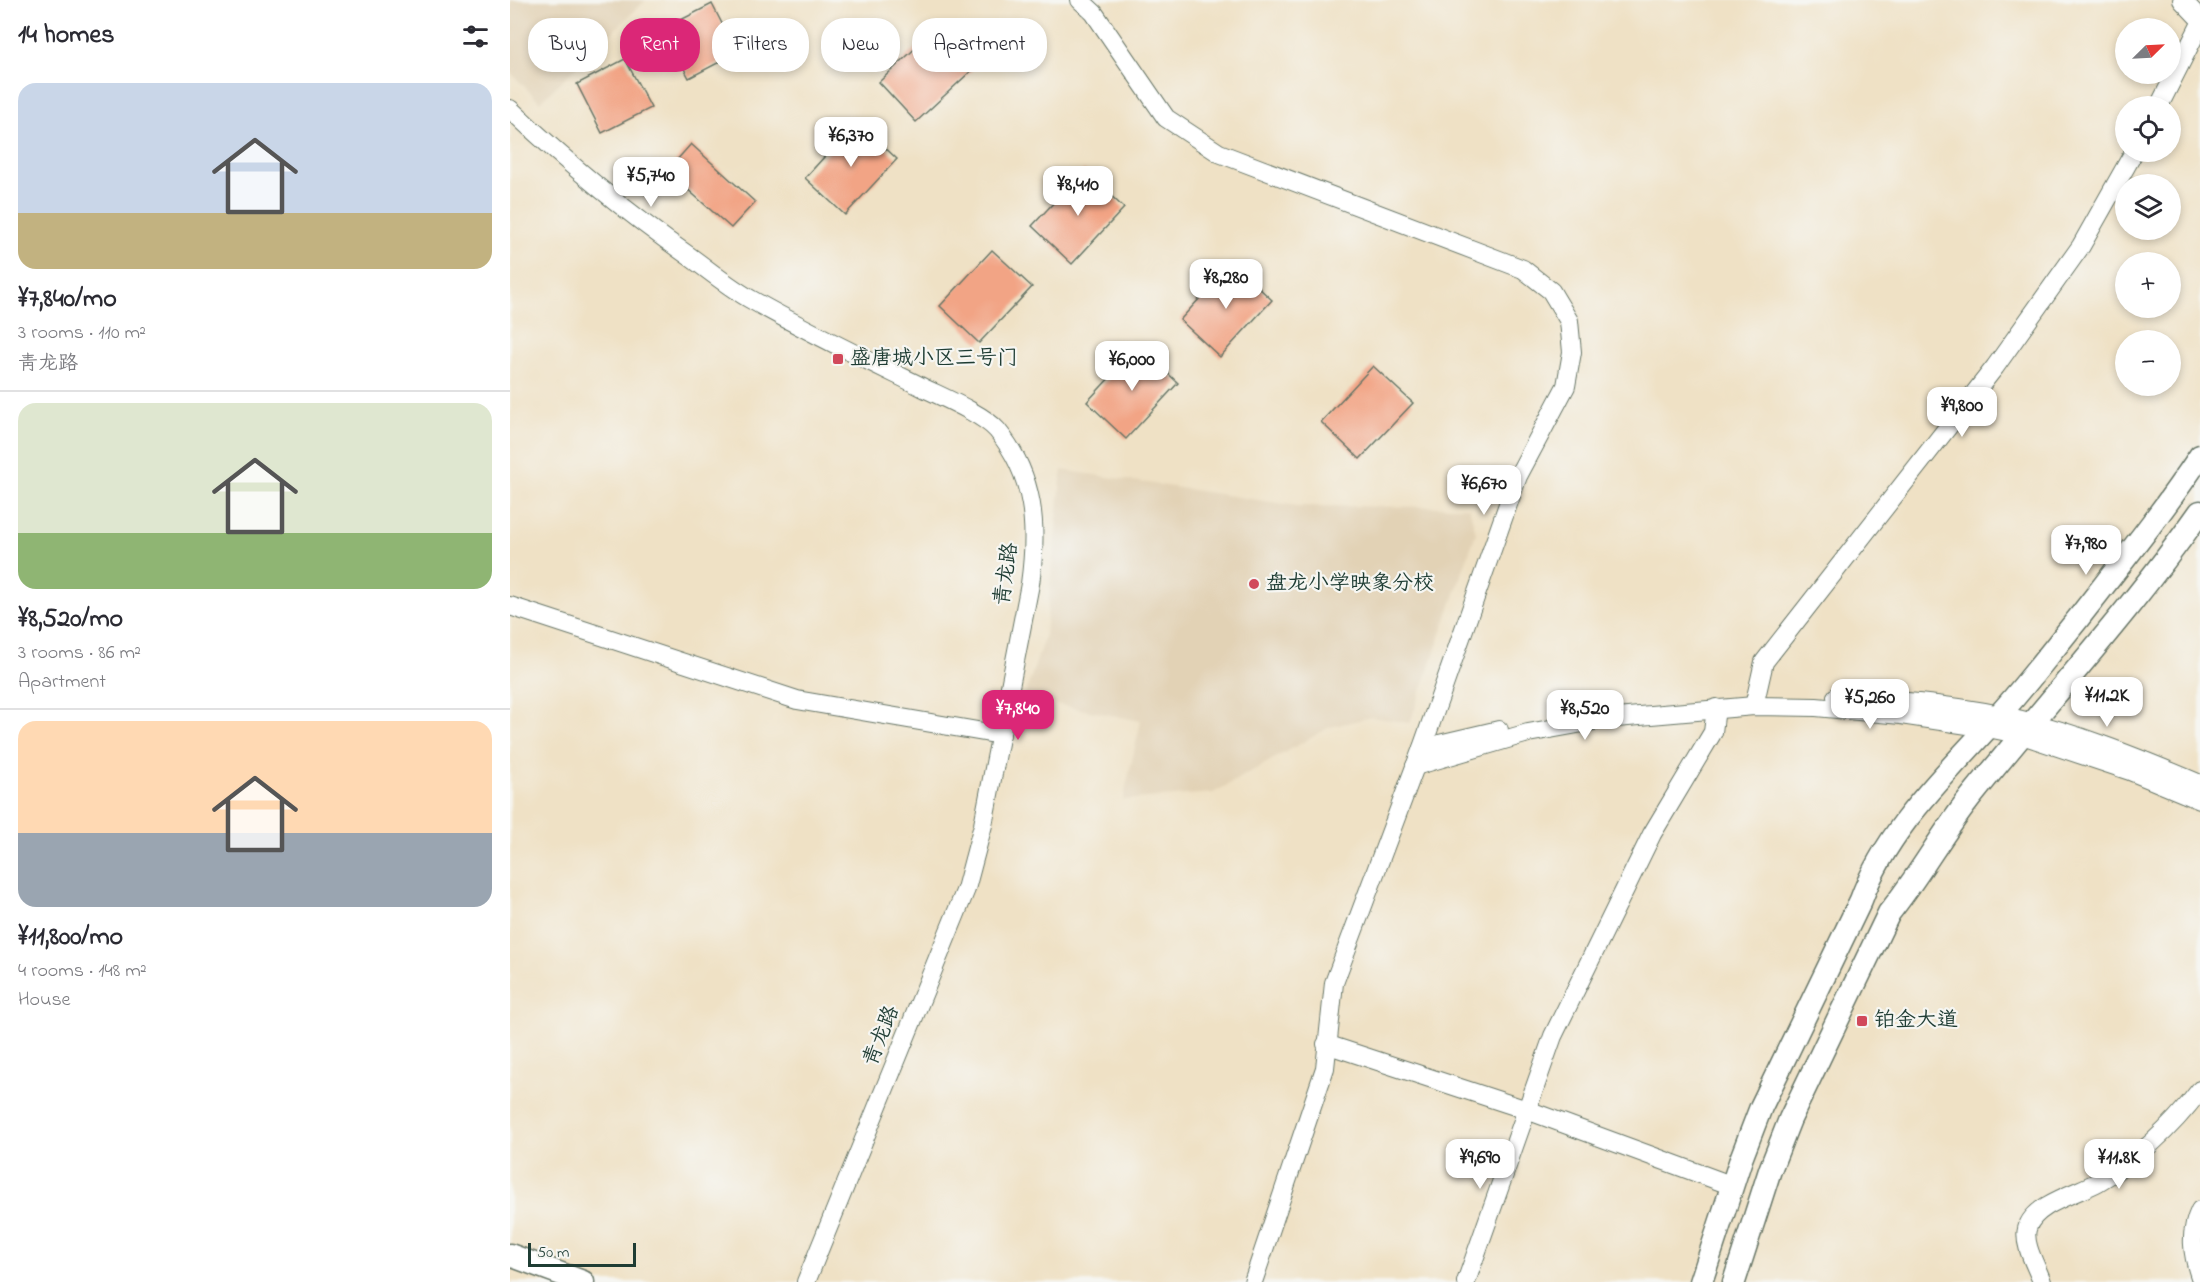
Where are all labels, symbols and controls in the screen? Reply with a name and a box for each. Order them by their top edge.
text: 14 homes [18,17,114,55]
chip: Buy [528,18,608,72]
chip: Rent [620,18,700,72]
chip: Filters [712,18,809,72]
chip: New [821,18,900,72]
chip: Apartment [912,18,1047,72]
north arrow [2115,18,2181,84]
map controls [2115,18,2181,396]
icon: filters [459,20,492,53]
button: locate [2115,96,2181,162]
pin: ¥6,370 [802,117,900,168]
icon: home [201,122,309,230]
text: ¥6,370 [828,122,874,151]
pin: ¥5,740 [602,157,700,208]
text: ¥5,740 [627,162,675,191]
pin: ¥8,410 [1029,166,1127,217]
text: ¥8,410 [1057,171,1099,200]
button: layers [2115,174,2181,240]
button: + [2115,252,2181,318]
pin: ¥8,280 [1177,259,1275,310]
text: ¥8,280 [1204,264,1248,293]
text: ¥7,840/mo [18,281,117,319]
text: 3 rooms · 110 m² [18,319,146,348]
button: − [2115,330,2181,396]
pin: ¥6,000 [1083,341,1181,392]
place label: 盛唐城小区三号门 [850,344,1018,374]
text: ¥6,000 [1109,346,1155,375]
text: 青龙路 [18,350,78,379]
marker: 盛唐城小区三号门 [831,352,845,366]
pin: ¥9,800 [1913,387,2011,438]
text: ¥9,800 [1941,392,1983,421]
icon: home [201,442,309,550]
pin: ¥6,670 [1435,465,1533,516]
text: ¥6,670 [1461,470,1507,499]
pin: ¥7,980 [2037,525,2135,576]
text: ¥7,980 [2065,530,2107,559]
street label: 青龙路 [988,541,1026,607]
place label: 盘龙小学映象分校 [1266,569,1434,599]
marker: 盘龙小学映象分校 [1247,577,1261,591]
text: ¥8,520/mo [18,601,123,639]
text: 3 rooms · 86 m² [18,639,141,668]
text: Apartment [18,668,106,697]
pin: ¥11.2K [2058,677,2156,728]
pin: ¥5,260 [1821,679,1919,730]
text: ¥11.2K [2085,682,2129,711]
text: ¥5,260 [1845,684,1895,713]
pin: ¥7,840 [969,690,1067,741]
pin: ¥8,520 [1536,690,1634,741]
text: ¥7,840 [996,695,1040,724]
text: ¥8,520 [1561,695,1609,724]
icon: home [201,760,309,868]
text: ¥11,800/mo [18,919,123,957]
text: 4 rooms · 148 m² [18,957,147,986]
text: House [18,986,71,1015]
street label: 青龙路 [856,1001,908,1071]
place label: 铂金大道 [1874,1006,1958,1036]
marker: 铂金大道 [1855,1014,1869,1028]
pin: ¥9,690 [1431,1139,1529,1190]
pin: ¥11.8K [2070,1139,2168,1190]
text: ¥9,690 [1460,1144,1500,1173]
text: ¥11.8K [2098,1144,2140,1173]
scale bar [528,1240,636,1268]
text: 50 m [537,1241,569,1265]

